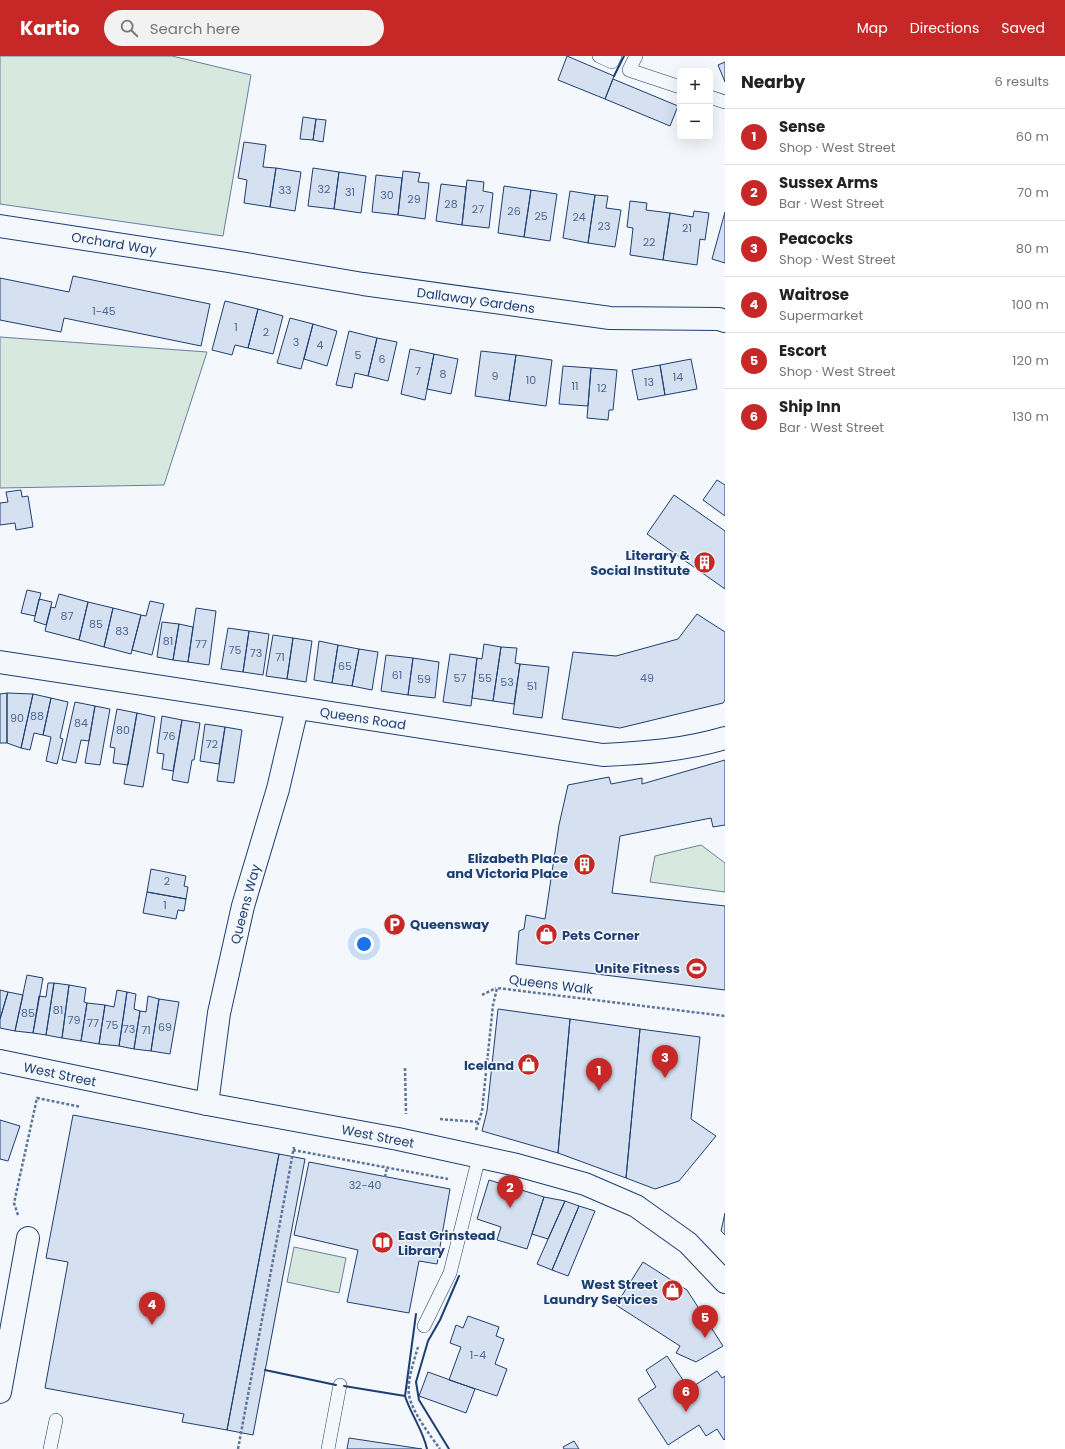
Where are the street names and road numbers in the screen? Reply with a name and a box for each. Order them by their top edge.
street label: Orchard Way [70,227,159,260]
street label: Dallaway Gardens [416,283,536,318]
street label: Queens Road [318,702,407,735]
street label: Queens Way [226,861,265,946]
street label: Queens Walk [508,970,594,999]
street label: West Street [22,1058,98,1092]
street label: West Street [340,1120,416,1153]

